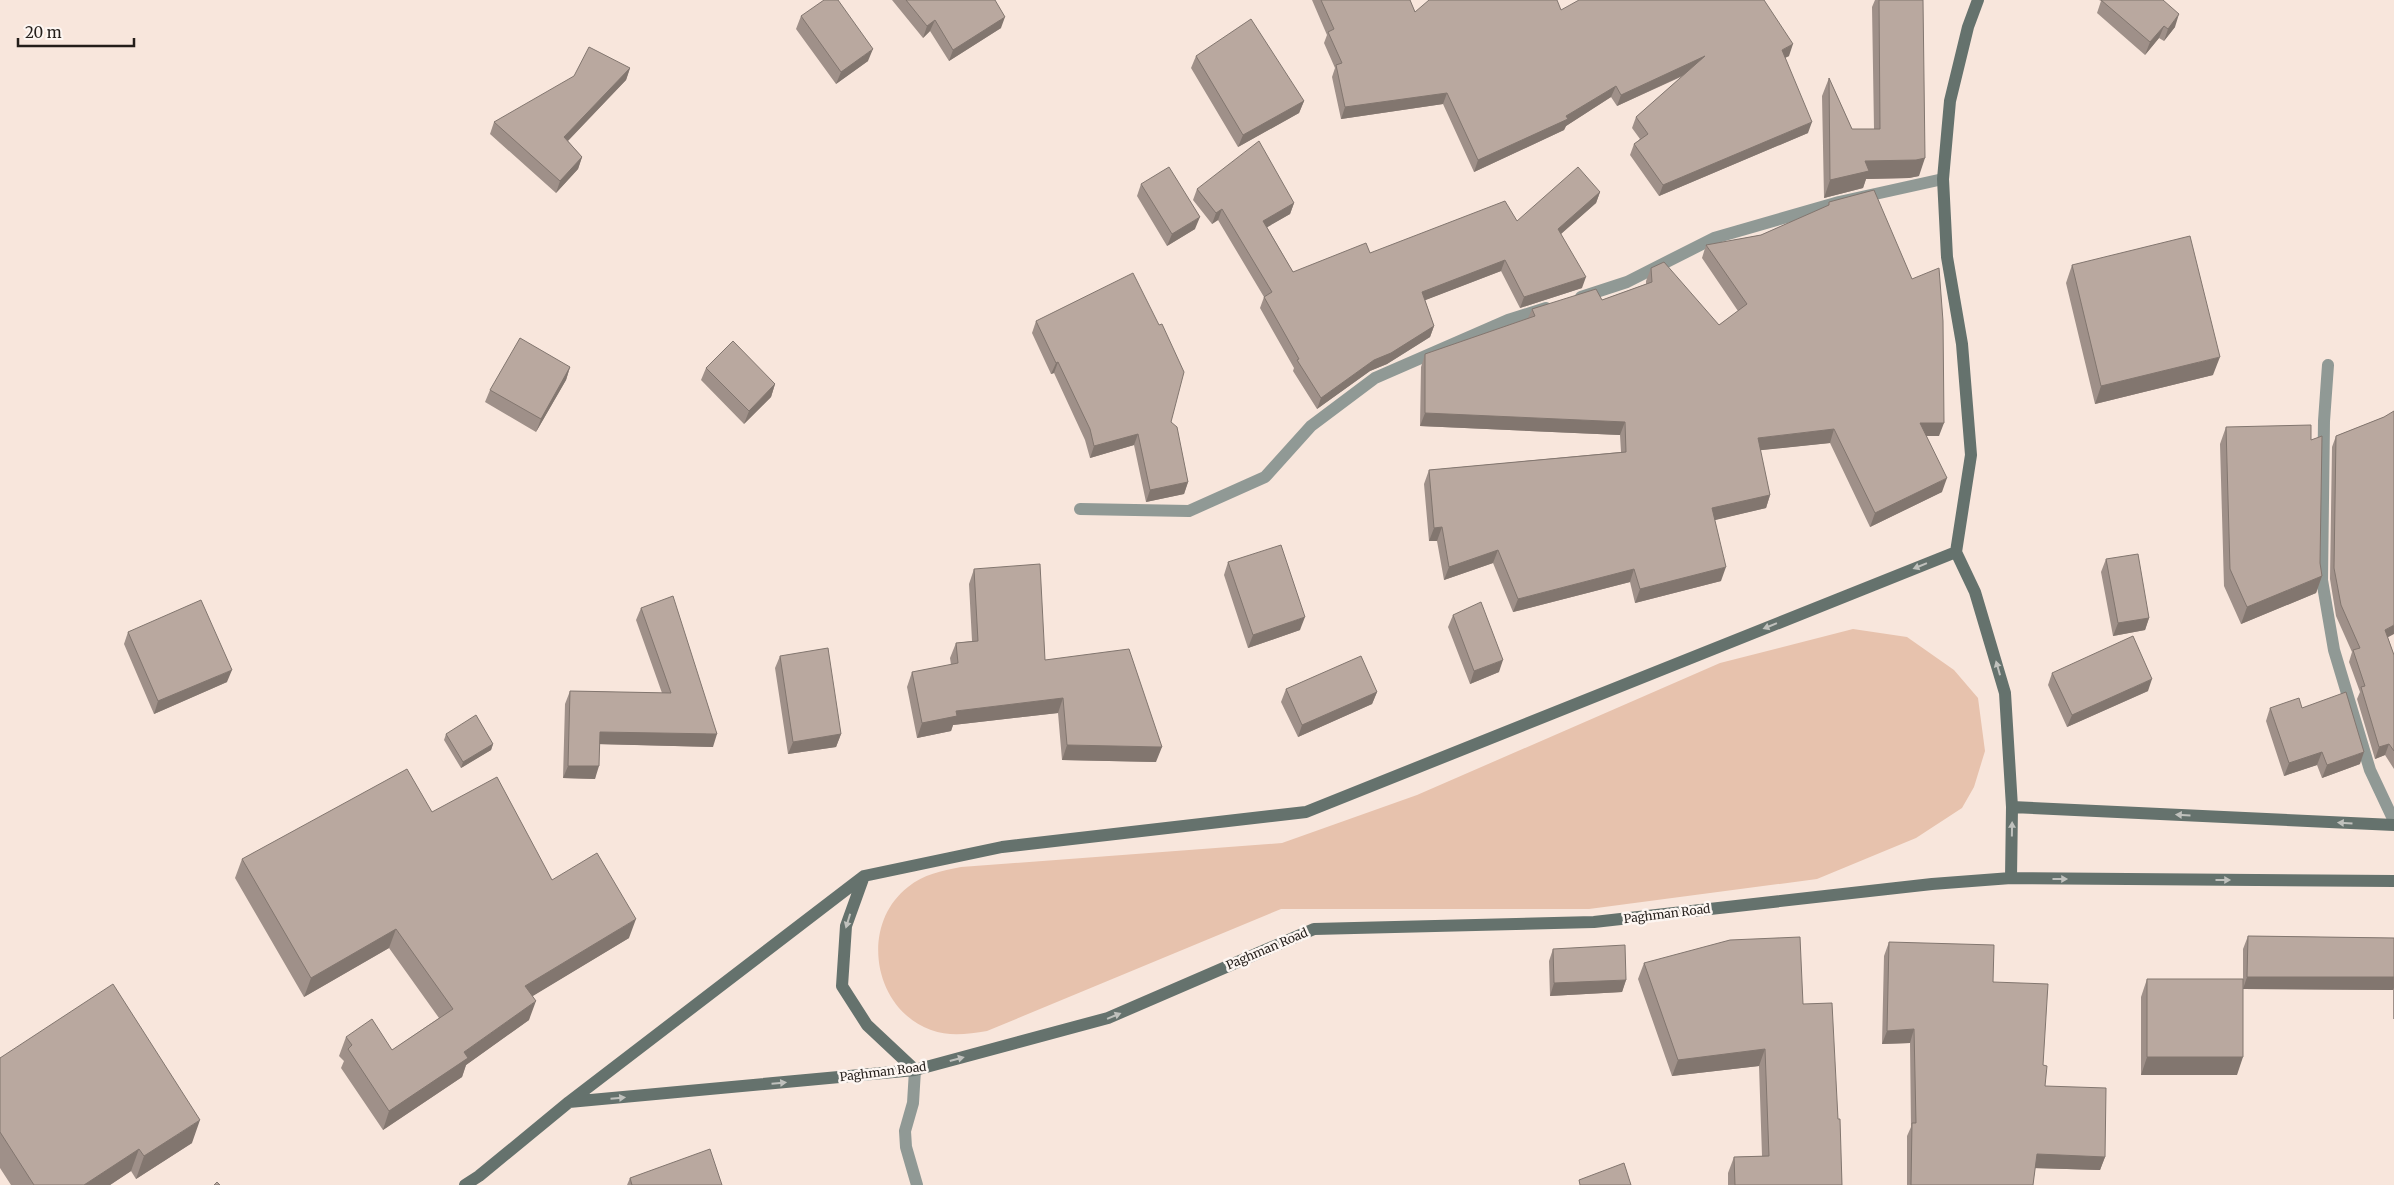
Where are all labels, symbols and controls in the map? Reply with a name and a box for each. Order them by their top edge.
scale bar [18,15,134,47]
text: 20 m [25,23,62,42]
one-way arrow [1913,563,1928,570]
one-way arrow [1762,623,1777,630]
one-way arrow [1993,661,2001,676]
one-way arrow [2175,810,2191,818]
one-way arrow [2337,818,2353,826]
one-way arrow [2008,821,2016,837]
one-way arrow [2052,875,2068,883]
one-way arrow [2215,876,2231,884]
street label: Paghman Road [1623,901,1711,926]
one-way arrow [844,914,851,929]
street label: Paghman Road [1224,925,1310,972]
one-way arrow [1107,1011,1121,1019]
one-way arrow [950,1055,965,1063]
street label: Paghman Road [839,1059,927,1084]
one-way arrow [772,1079,788,1087]
one-way arrow [610,1093,626,1101]

